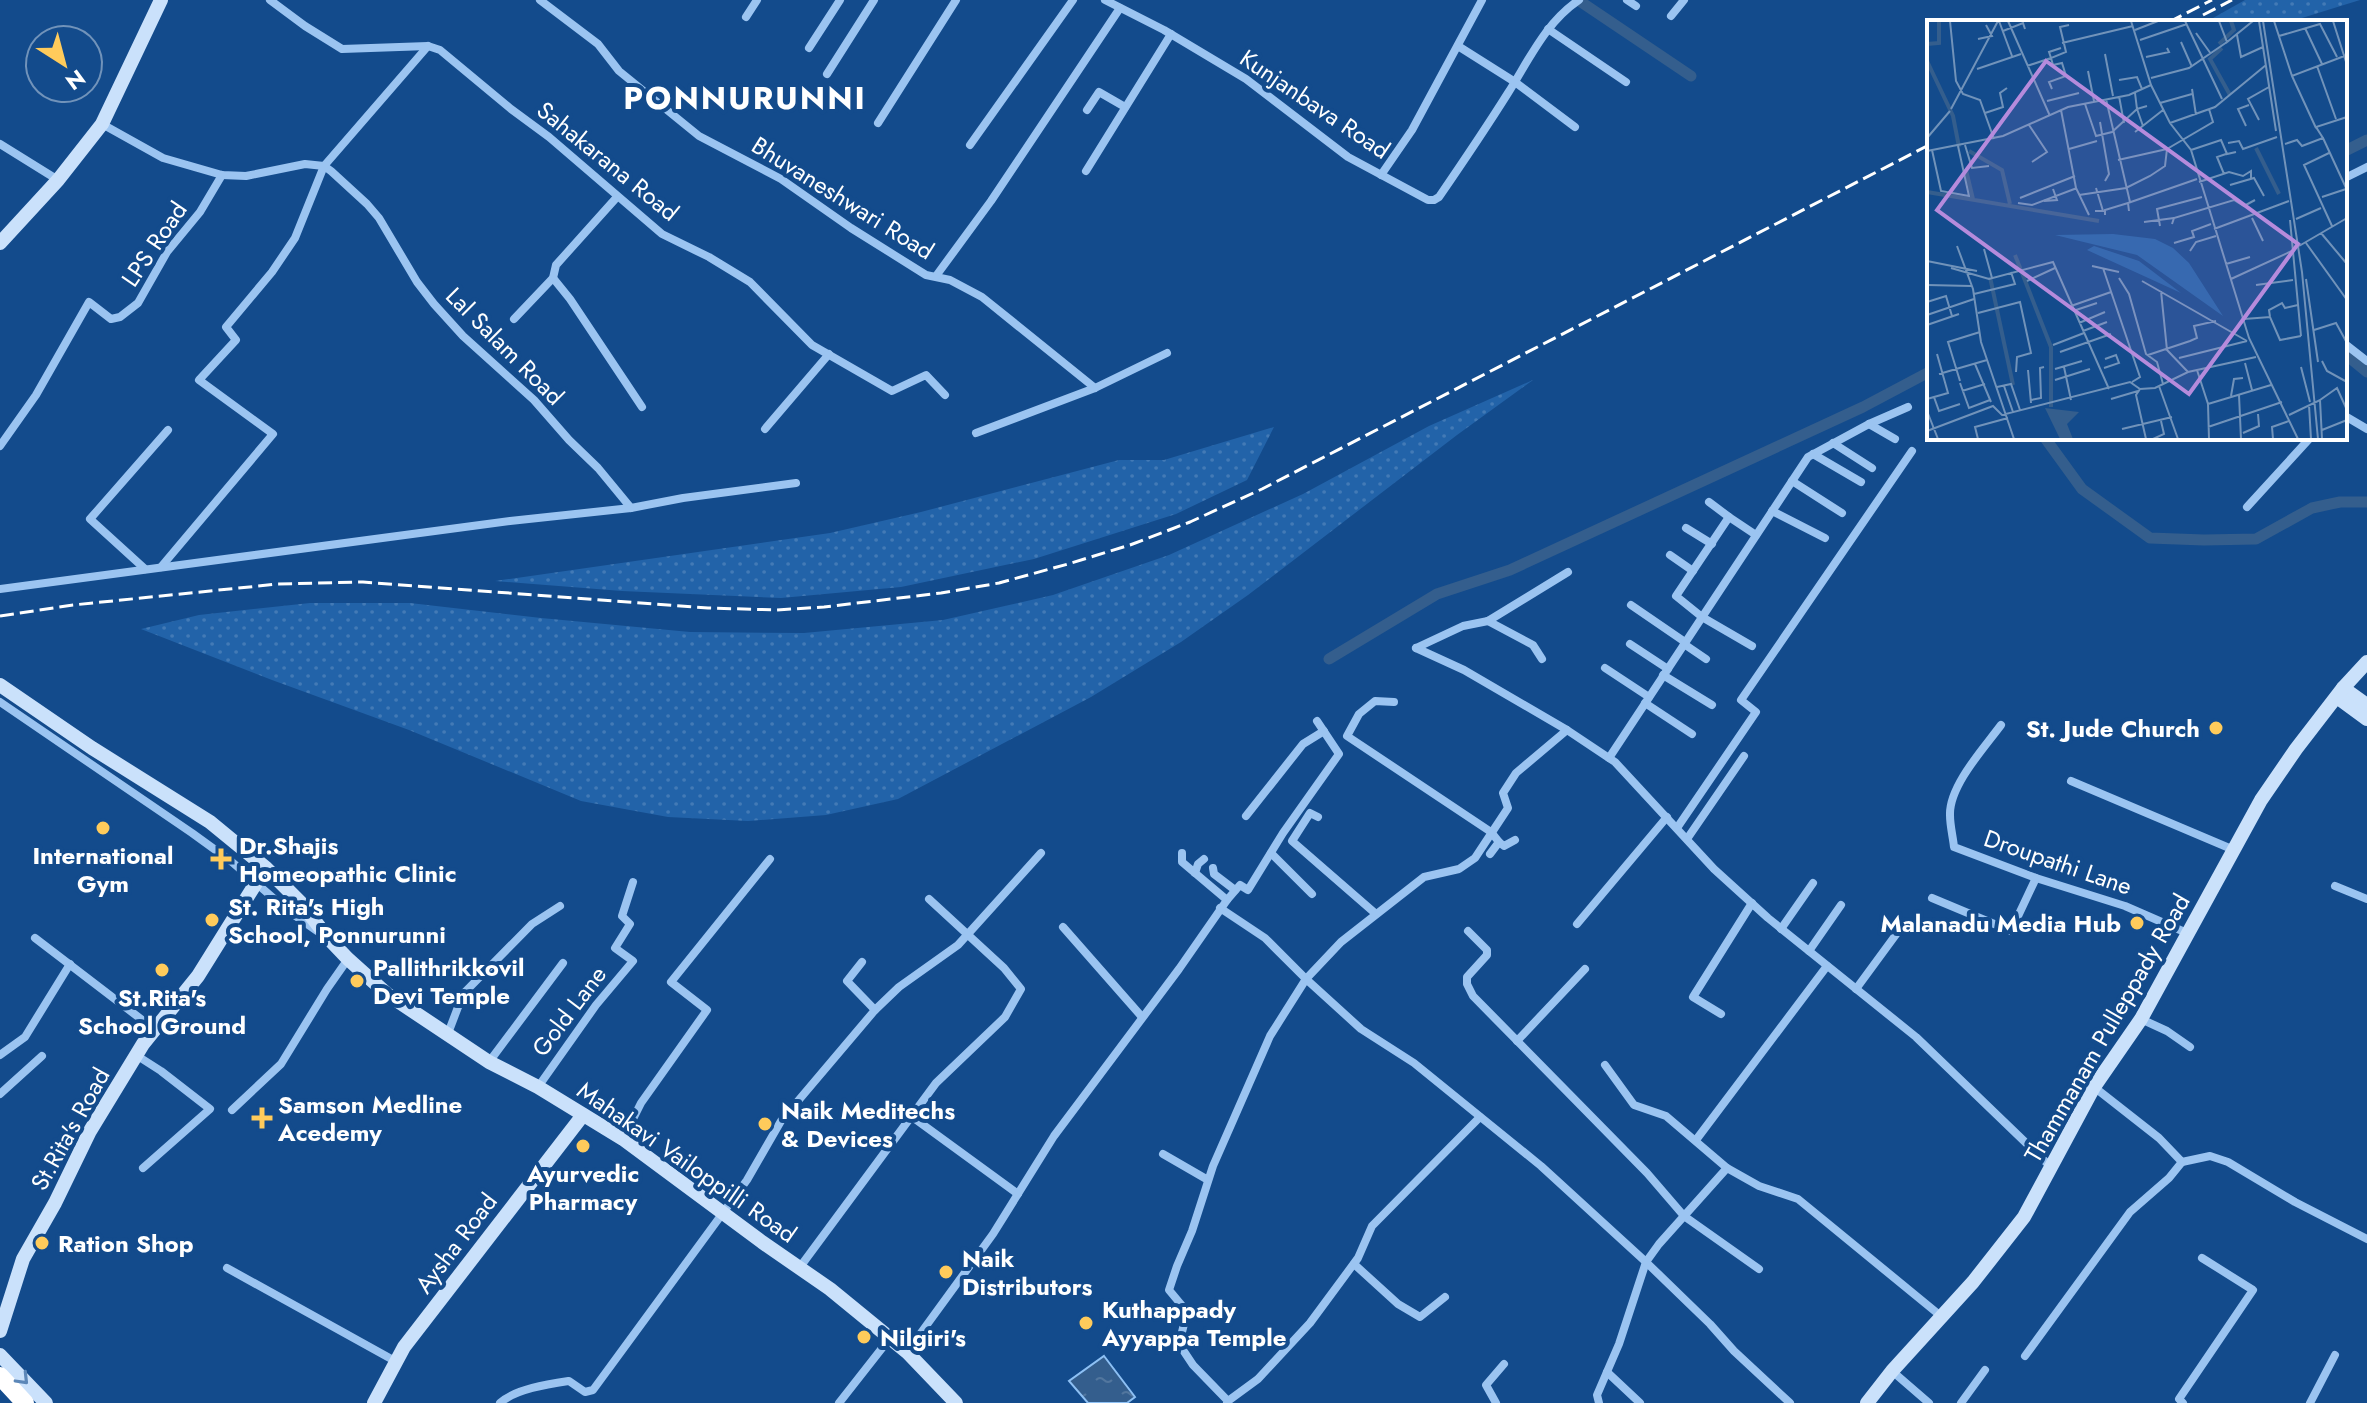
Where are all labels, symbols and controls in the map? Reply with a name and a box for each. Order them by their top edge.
inset map [1927,20,2347,440]
north arrow [24,24,104,104]
street label: Kunjanbava Road [1233,41,1397,167]
text: N [59,62,92,98]
district label: PONNURUNNI [623,75,867,121]
street label: Sahakarana Road [529,93,687,229]
street label: Bhuvaneshwari Road [745,128,941,268]
street label: LPS Road [113,194,195,294]
street label: Lal Salam Road [438,279,572,413]
place label: St. Jude Church [2026,711,2200,746]
marker: St. Jude Church [2207,719,2225,737]
marker: International Gym [94,819,112,837]
street label: Droupathi Lane [1979,820,2137,904]
place label: Dr.Shajis Homeopathic Clinic [239,828,457,891]
place label: International Gym [32,838,174,901]
marker: Dr.Shajis Homeopathic Clinic [210,848,232,870]
street label: Thammanam Pulleppady Road [2016,887,2198,1169]
place label: St. Rita's High School, Ponnurunni [228,889,446,952]
place label: Malanadu Media Hub [1881,906,2121,941]
marker: St. Rita's High School, Ponnurunni [203,911,221,929]
marker: Malanadu Media Hub [2128,914,2146,932]
place label: Pallithrikkovil Devi Temple [373,950,524,1013]
street label: Gold Lane [523,958,615,1064]
marker: St.Rita's School Ground [153,961,171,979]
marker: Pallithrikkovil Devi Temple [348,972,366,990]
place label: St.Rita's School Ground [78,980,246,1043]
street label: St.Rita's Road [22,1061,118,1197]
street label: Mahakavi Vailoppilli Road [570,1073,804,1251]
place label: Samson Medline Acedemy [277,1087,462,1150]
place label: Naik Meditechs & Devices [781,1093,955,1156]
marker: Samson Medline Acedemy [253,1109,271,1127]
marker: Naik Meditechs & Devices [756,1115,774,1133]
marker: Ayurvedic Pharmacy [574,1137,592,1155]
place label: Ayurvedic Pharmacy [526,1156,639,1219]
street label: Aysha Road [407,1185,505,1301]
place label: Ration Shop [58,1226,194,1261]
marker: Ration Shop [33,1234,51,1252]
place label: Naik Distributors [962,1241,1093,1304]
marker: Naik Distributors [937,1263,955,1281]
place label: Kuthappady Ayyappa Temple [1101,1292,1286,1355]
marker: Kuthappady Ayyappa Temple [1077,1314,1095,1332]
place label: Nilgiri's [880,1320,966,1355]
marker: Nilgiri's [855,1328,873,1346]
one-way arrow [14,1370,28,1384]

